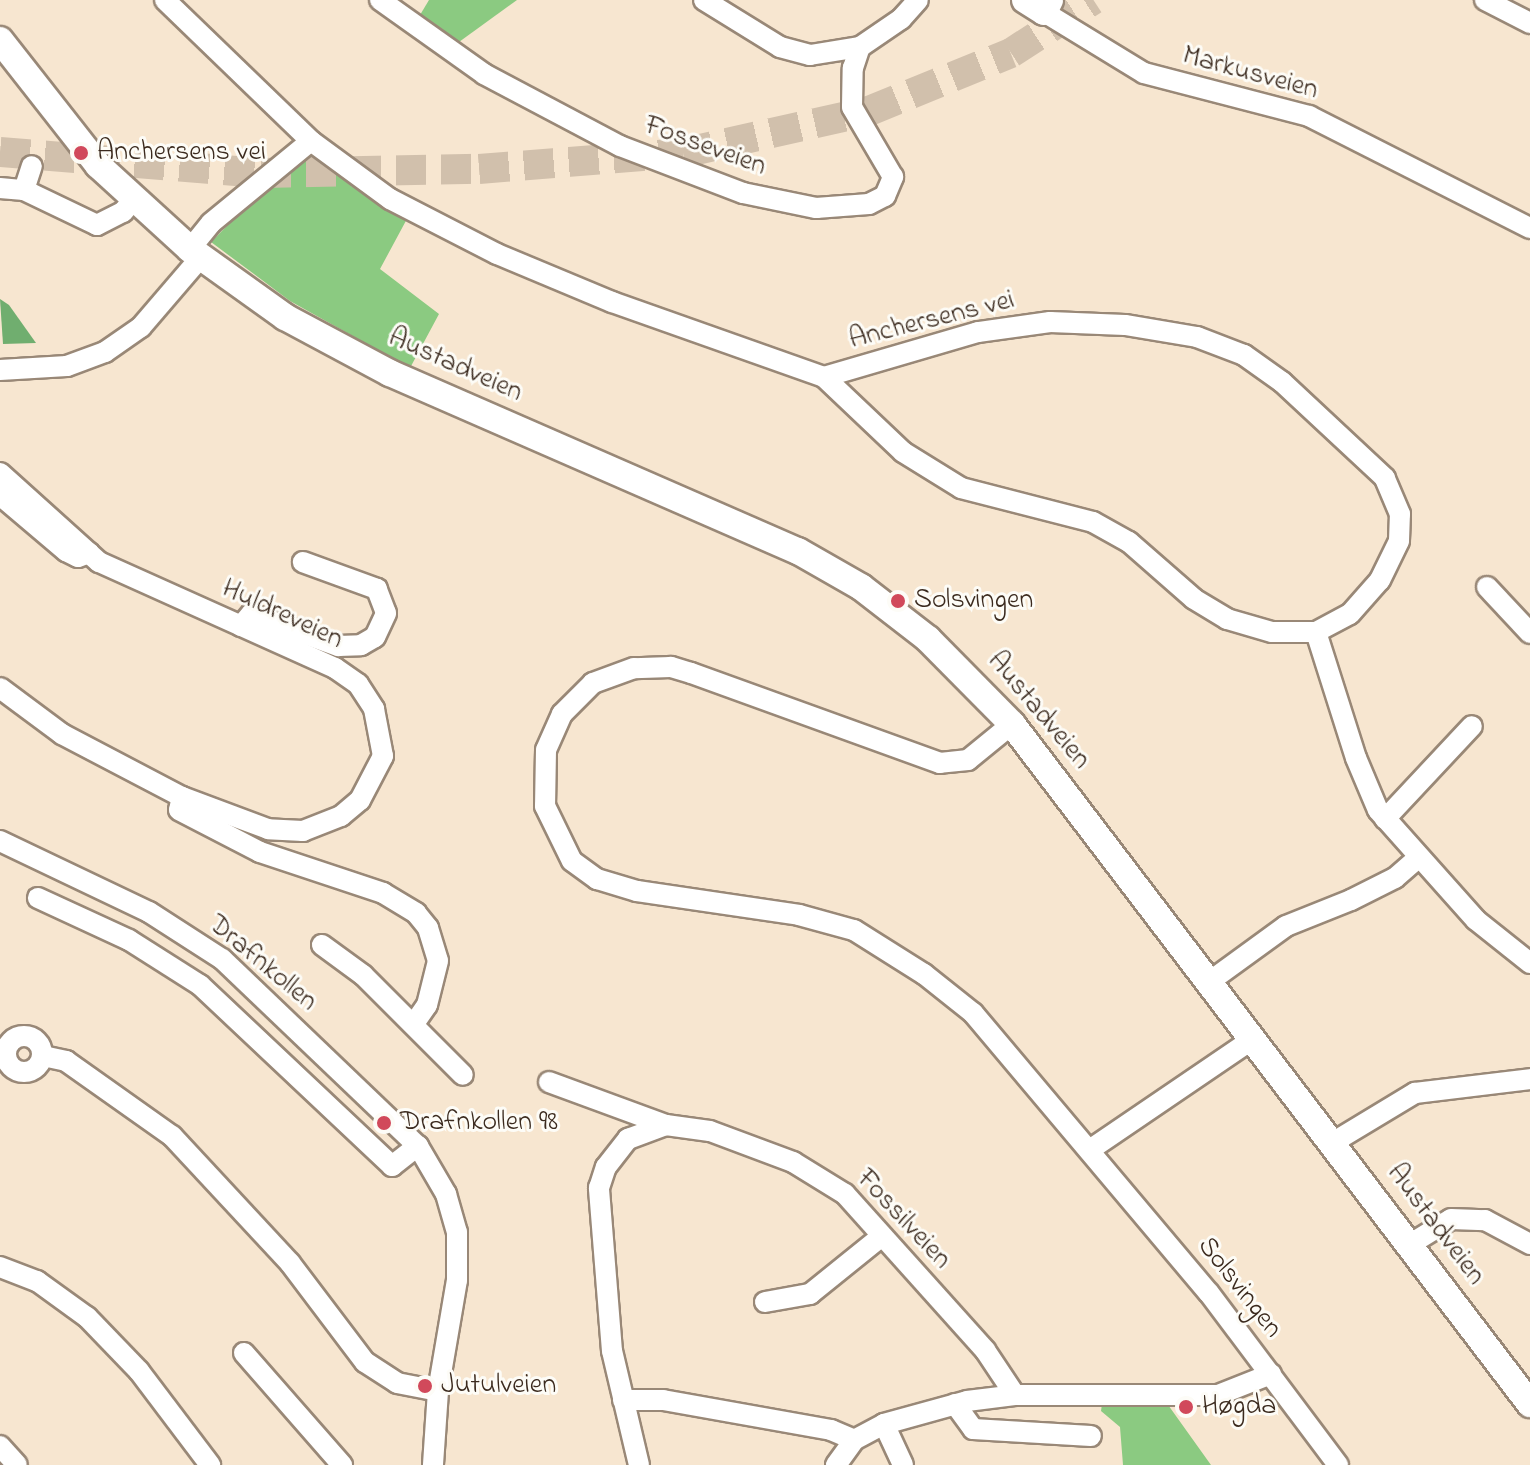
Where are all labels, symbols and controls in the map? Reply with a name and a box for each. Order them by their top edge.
street label: Markusveien [1179,40,1321,108]
street label: Fosseveien [640,110,770,184]
place label: Anchersens vei [97,136,266,170]
marker: Anchersens vei [72,144,90,162]
street label: Anchersens vei [846,284,1018,358]
street label: Austadveien [383,322,527,410]
street label: Huldreveien [216,572,348,658]
place label: Solsvingen [914,584,1033,618]
marker: Solsvingen [889,592,907,610]
street label: Austadveien [979,645,1097,777]
street label: Drafnkollen [201,909,323,1019]
place label: Drafnkollen 98 [400,1106,558,1140]
marker: Drafnkollen 98 [375,1114,393,1132]
street label: Austadveien [1378,1158,1492,1292]
street label: Fossilveien [848,1163,958,1277]
street label: Solsvingen [1189,1231,1289,1345]
place label: Jutulveien [441,1369,556,1403]
marker: Jutulveien [416,1377,434,1395]
place label: Høgda [1202,1390,1276,1424]
marker: Høgda [1177,1398,1195,1416]

